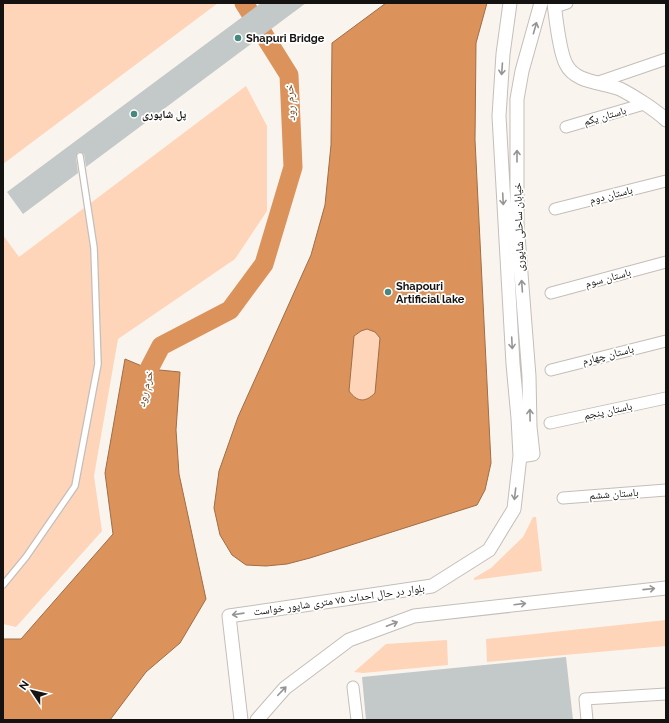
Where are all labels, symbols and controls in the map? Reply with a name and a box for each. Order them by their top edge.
one-way arrow [532,22,539,35]
place label: Shapuri Bridge [246,32,325,45]
marker: Shapuri Bridge [233,33,243,43]
one-way arrow [498,62,505,75]
water label: خرم رود [282,84,299,122]
street label: باستان یکم [582,104,628,129]
place label: پل شاپوری [142,108,187,122]
marker: پل شاپوری [129,109,139,119]
one-way arrow [513,150,521,163]
street label: خیابان ساحلی شاپوری [511,182,527,272]
street label: باستان دوم [588,183,634,207]
one-way arrow [500,192,507,205]
street label: باستان سوم [584,266,632,290]
place label: Shapouri Artificial lake [396,280,465,306]
one-way arrow [519,280,526,293]
marker: Shapouri Artificial lake [383,287,393,297]
one-way arrow [508,336,516,349]
street label: باستان چهارم [581,342,635,368]
water label: خرم رود [134,369,157,409]
street label: باستان پنجم [583,400,634,423]
one-way arrow [526,409,534,422]
street label: باستان ششم [589,486,639,503]
one-way arrow [512,487,519,500]
street label: بلوار در حال احداث ۷۵ متری شاپور خواست [253,582,425,619]
one-way arrow [642,586,655,593]
one-way arrow [513,600,526,607]
one-way arrow [232,610,245,618]
one-way arrow [386,619,398,627]
north arrow [12,671,52,711]
text: N [16,678,32,693]
one-way arrow [278,686,287,696]

